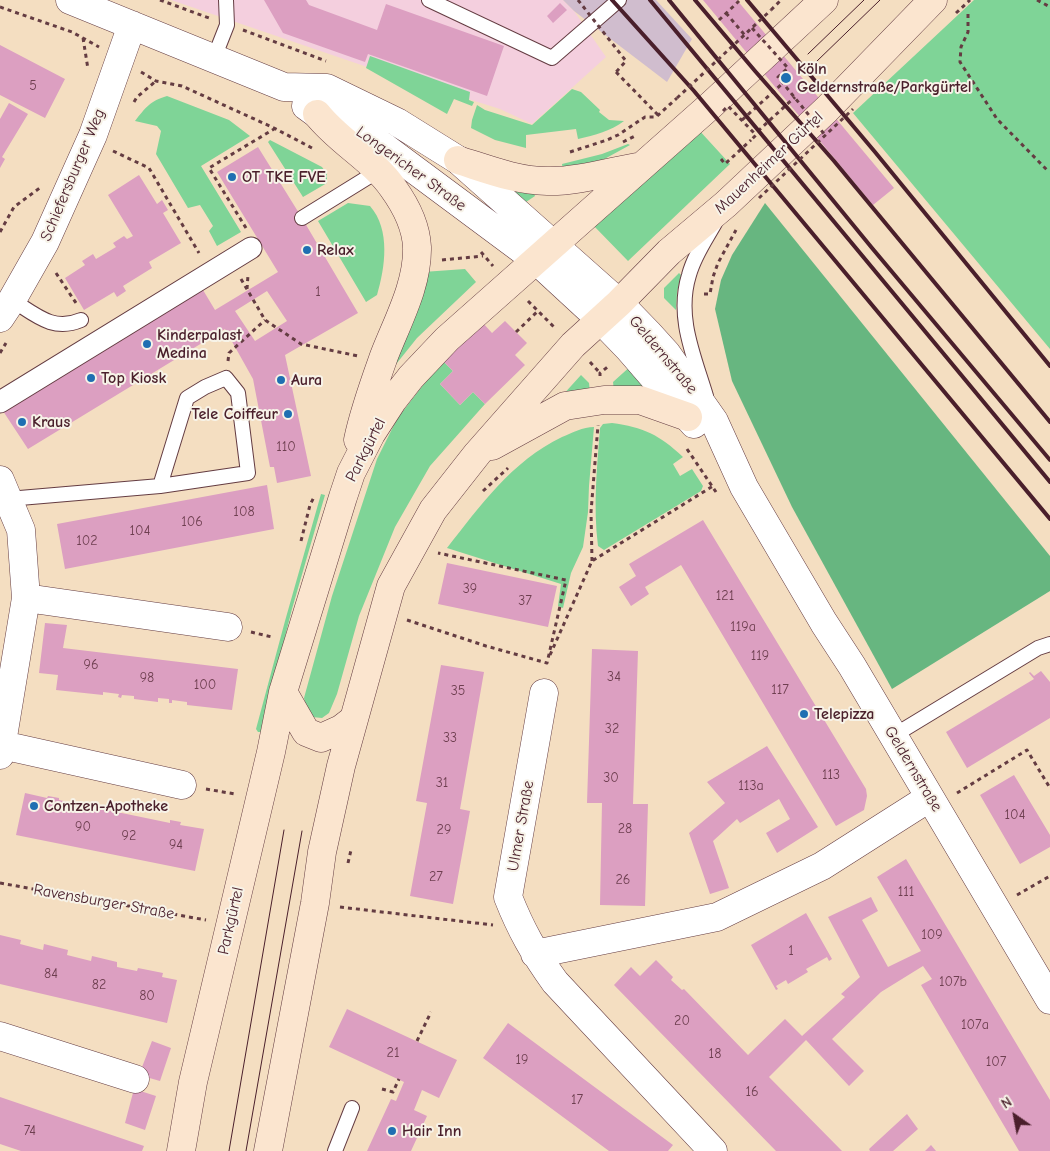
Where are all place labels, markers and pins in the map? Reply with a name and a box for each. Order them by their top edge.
place label: Köln Geldernstraße/Parkgürtel [797,59,972,97]
marker: Köln Geldernstraße/Parkgürtel [779,71,793,85]
place label: OT TKE FVE [242,167,326,187]
marker: OT TKE FVE [226,171,238,183]
place label: Relax [317,240,354,260]
marker: Relax [301,244,313,256]
place label: Kinderpalast Medina [157,325,242,363]
marker: Kinderpalast Medina [141,338,153,350]
place label: Top Kiosk [101,368,166,388]
place label: Aura [291,370,322,390]
marker: Top Kiosk [85,372,97,384]
marker: Aura [275,374,287,386]
place label: Tele Coiffeur [191,404,278,424]
marker: Tele Coiffeur [282,408,294,420]
place label: Kraus [32,412,70,432]
marker: Kraus [16,416,28,428]
place label: Telepizza [814,704,874,724]
marker: Telepizza [798,708,810,720]
place label: Contzen-Apotheke [44,796,168,816]
marker: Contzen-Apotheke [28,800,40,812]
place label: Hair Inn [402,1121,461,1141]
marker: Hair Inn [386,1125,398,1137]

